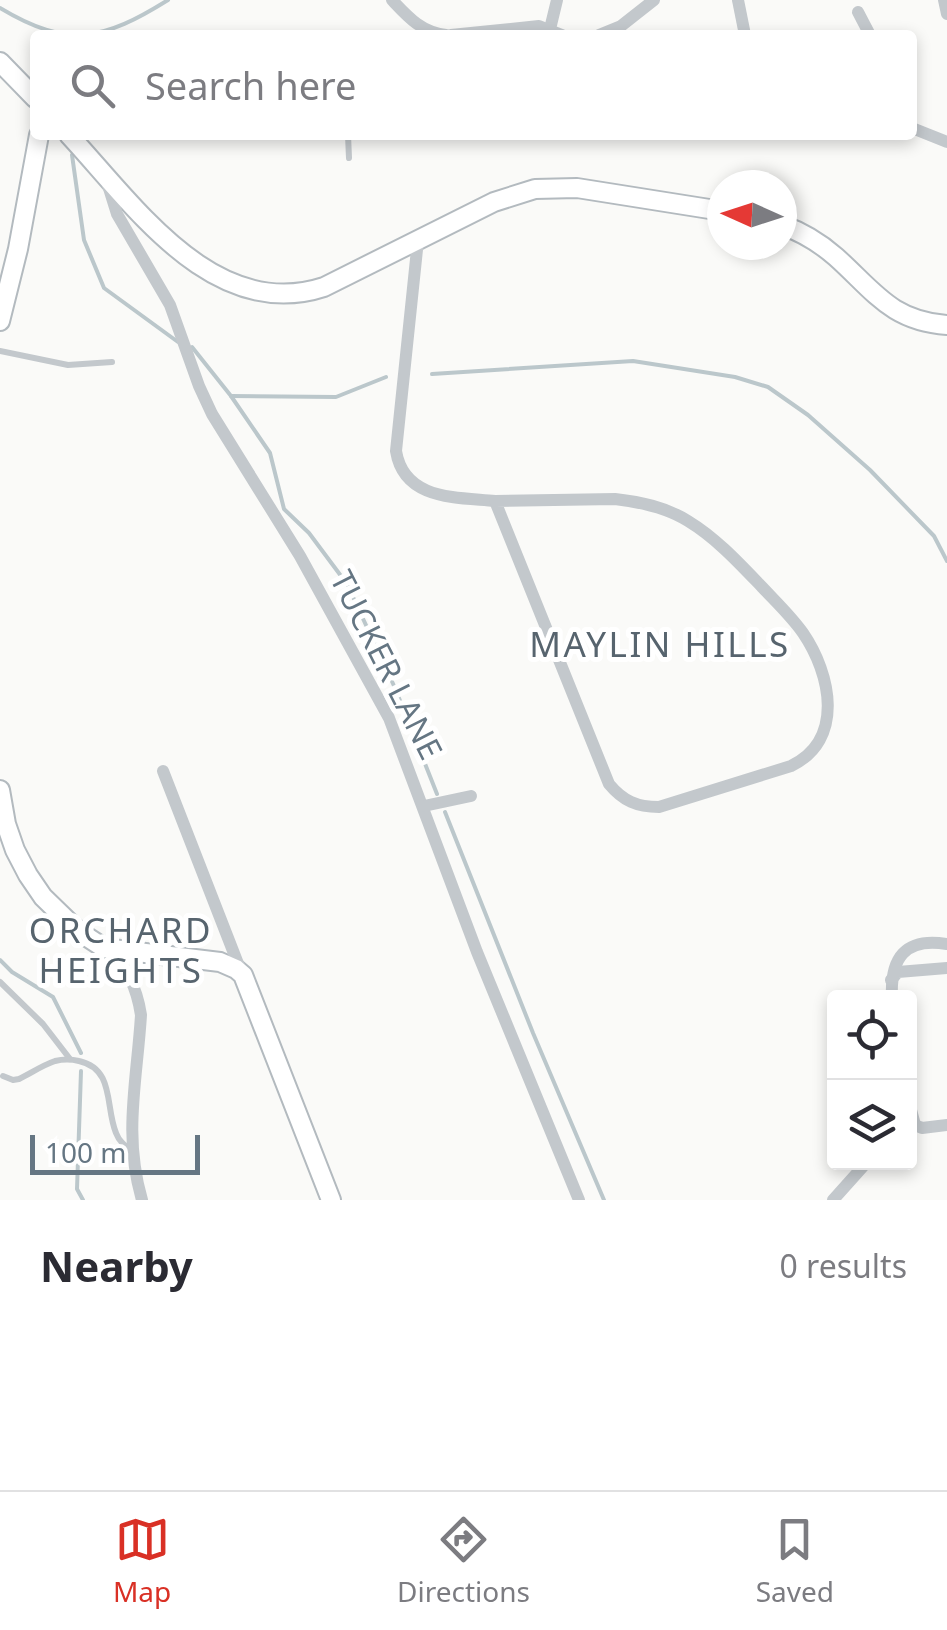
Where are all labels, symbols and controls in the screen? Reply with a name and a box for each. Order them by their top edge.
search box [30,30,917,140]
icon: search [65,58,120,113]
text: Search here [145,59,356,111]
north arrow [707,170,797,260]
street label: TUCKER LANE [321,563,453,766]
district label: MAYLIN HILLS [529,620,791,667]
district label: ORCHARD HEIGHTS [29,906,213,993]
map controls [827,990,917,1170]
button: locate [827,990,917,1080]
button: layers [827,1080,917,1170]
scale bar [30,1130,200,1174]
text: 100 m [45,1133,127,1171]
text: Nearby [40,1237,193,1294]
text: 0 results [780,1244,907,1287]
tab: Map [113,1512,171,1610]
tab: Directions [397,1512,530,1610]
tab: Saved [756,1512,834,1610]

